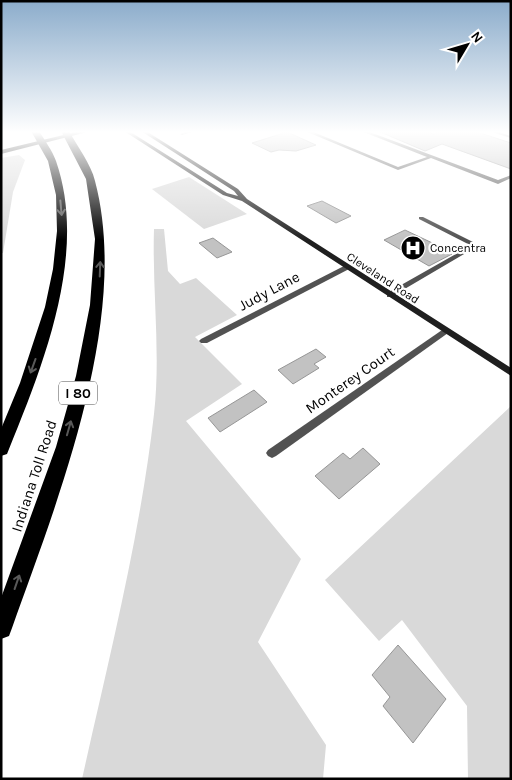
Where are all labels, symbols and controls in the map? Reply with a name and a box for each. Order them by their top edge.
north arrow [442,20,492,70]
text: N [467,28,487,46]
one-way arrow [56,199,66,215]
hospital icon: Concentra [400,235,426,261]
place label: Concentra [430,241,486,255]
street label: Cleveland Road [344,249,422,307]
one-way arrow [95,261,105,277]
street label: Judy Lane [235,267,303,315]
street label: Monterey Court [302,342,398,417]
one-way arrow [28,358,37,373]
road number: I 80 [59,382,97,404]
street label: Indiana Toll Road [7,418,61,534]
one-way arrow [64,420,74,436]
one-way arrow [13,574,23,590]

